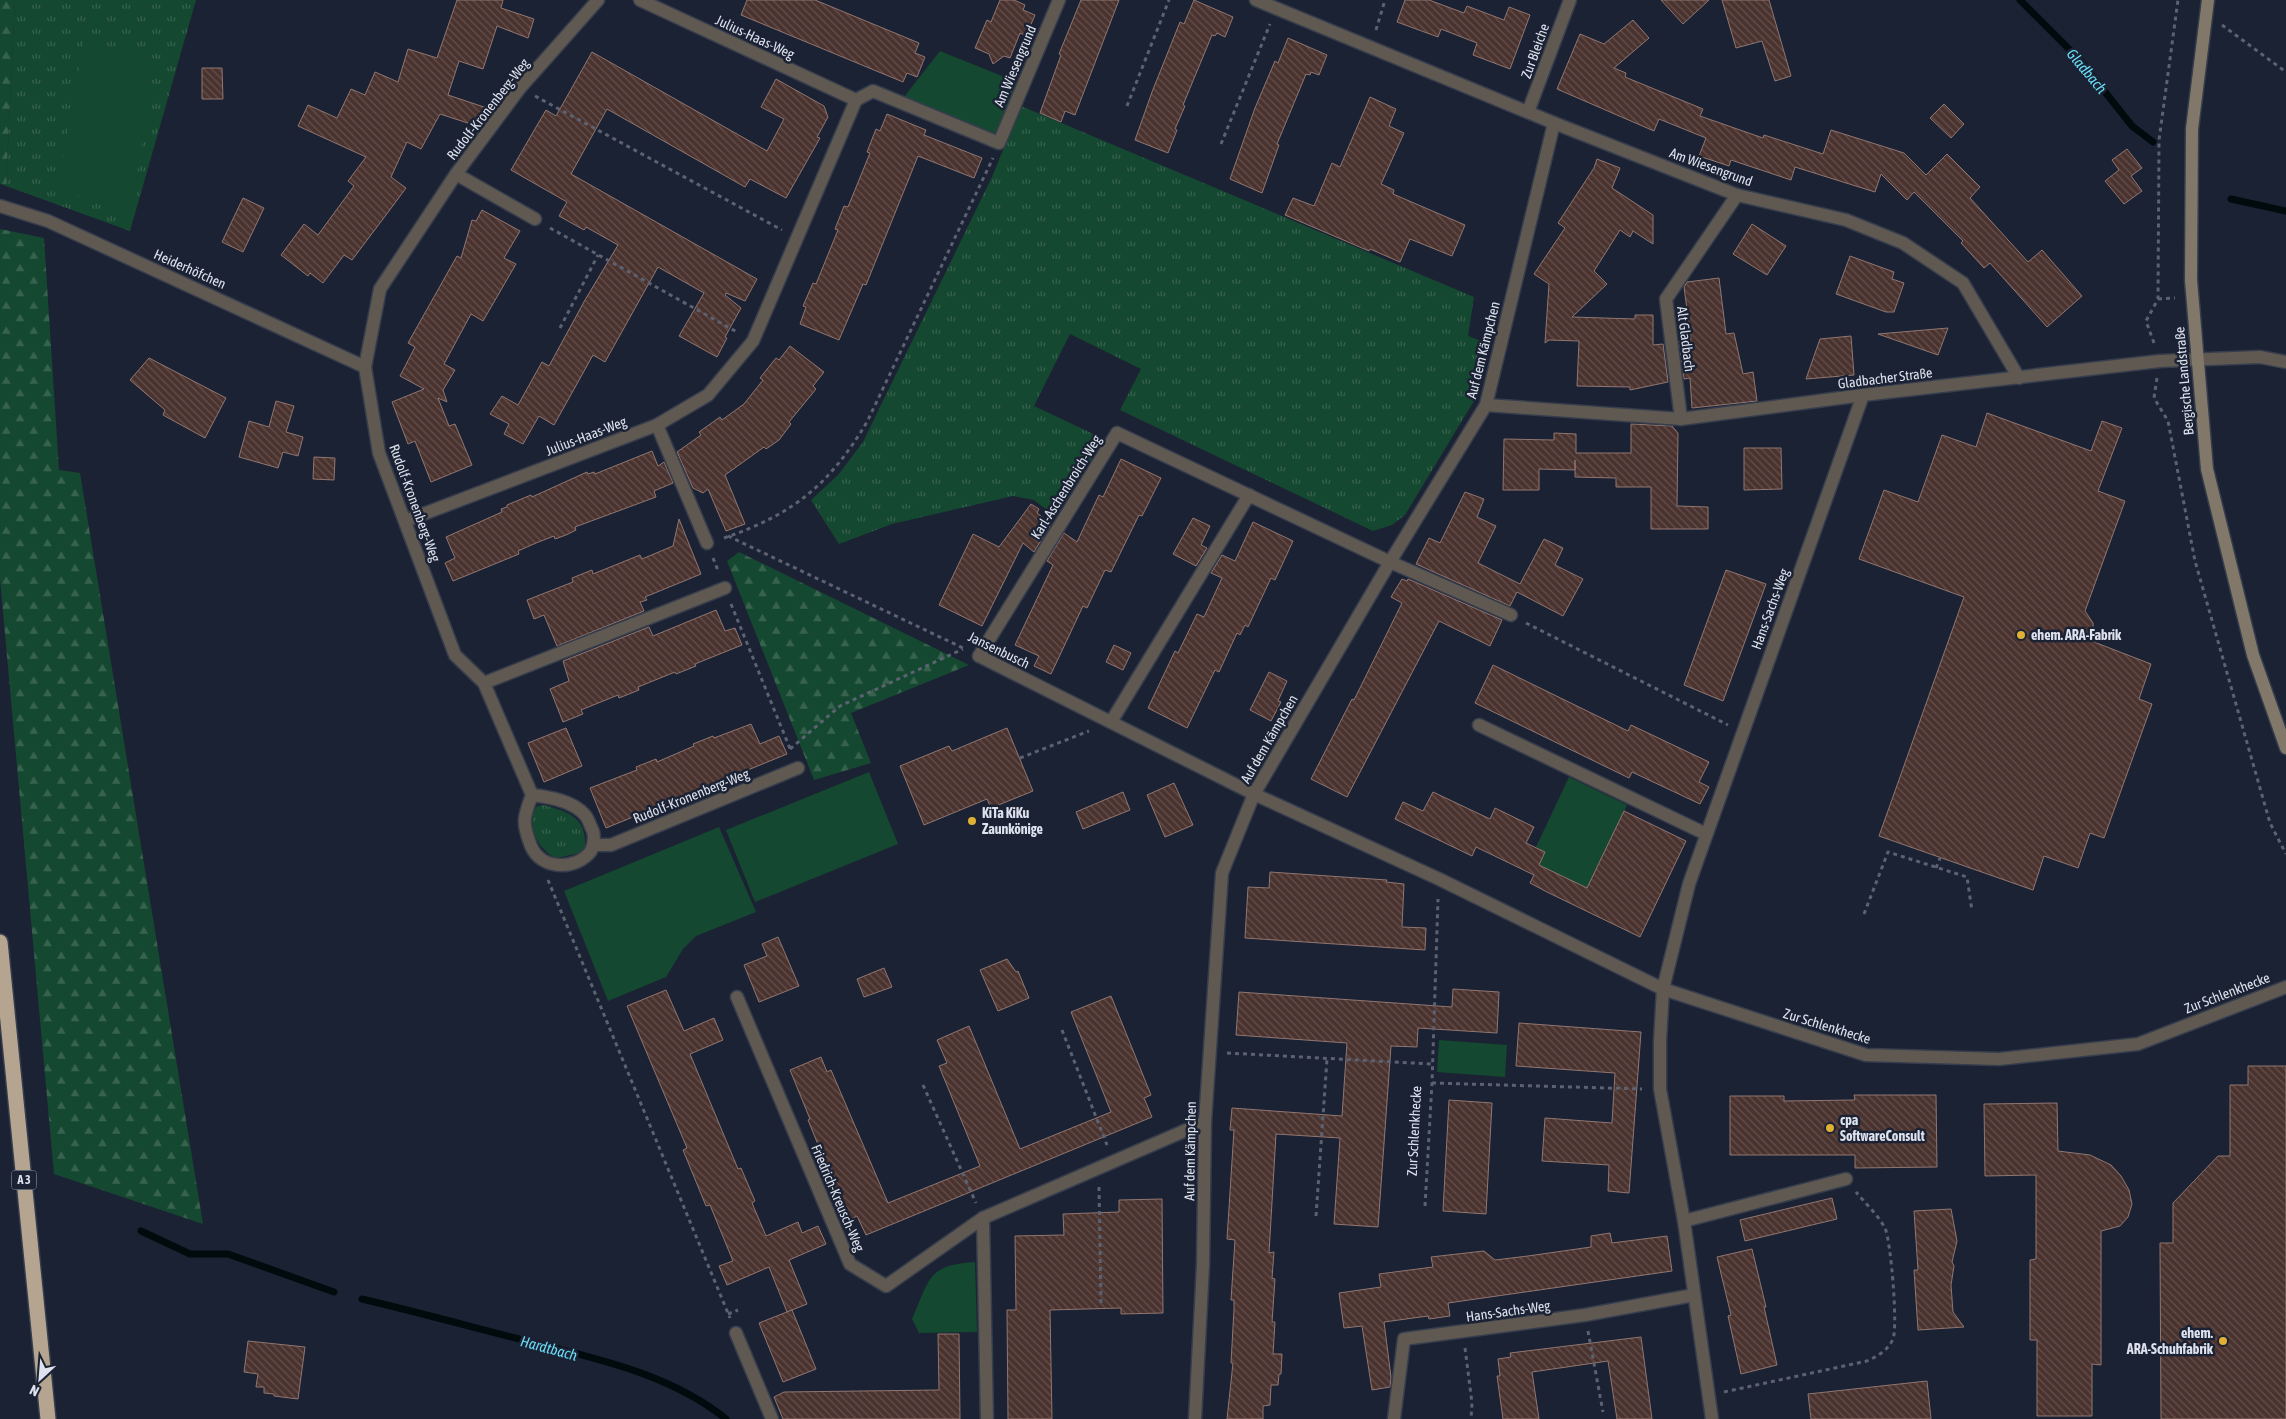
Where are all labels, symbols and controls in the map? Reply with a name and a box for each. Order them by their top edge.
street label: Julius-Haas-Weg [713,12,797,62]
street label: Zur Bleiche [1518,21,1552,81]
street label: Am Wiesengrund [991,23,1039,109]
water label: Gladbach [2064,45,2110,97]
street label: Rudolf-Kronenberg-Weg [444,55,532,163]
street label: Am Wiesengrund [1667,145,1755,189]
street label: Heiderhöfchen [151,246,229,292]
street label: Auf dem Kämpchen [1463,300,1503,400]
street label: Alt Gladbach [1674,305,1698,373]
street label: Bergische Landstraße [2171,326,2197,436]
street label: Gladbacher Straße [1837,364,1933,392]
street label: Julius-Haas-Weg [543,413,629,459]
street label: Karl-Aschenbroich-Weg [1028,432,1104,542]
street label: Rudolf-Kronenberg-Weg [386,442,444,564]
street label: Hans-Sachs-Weg [1748,566,1792,652]
place label: ehem. ARA-Fabrik [2031,627,2122,643]
street label: Jansenbusch [966,628,1032,672]
marker: ehem. ARA-Fabrik [2015,629,2027,641]
street label: Auf dem Kämpchen [1237,692,1301,786]
street label: Rudolf-Kronenberg-Weg [631,765,751,827]
place label: KiTa KiKu Zaunkönige [982,805,1043,837]
marker: KiTa KiKu Zaunkönige [966,815,978,827]
street label: Zur Schlenkhecke [2182,969,2272,1017]
street label: Zur Schlenkhecke [1781,1005,1873,1047]
street label: Zur Schlenkhecke [1404,1085,1424,1177]
street label: Auf dem Kämpchen [1181,1101,1199,1201]
place label: cpa SoftwareConsult [1840,1112,1925,1144]
marker: cpa SoftwareConsult [1824,1122,1836,1134]
street label: Friedrich-Kreusch-Weg [808,1142,868,1254]
road number: A 3 [12,1170,36,1190]
street label: Hans-Sachs-Weg [1465,1297,1551,1325]
place label: ehem. ARA-Schuhfabrik [2126,1325,2214,1357]
water label: Hardtbach [519,1332,579,1364]
marker: ehem. ARA-Schuhfabrik [2217,1335,2229,1347]
north arrow [15,1354,65,1404]
text: N [27,1382,42,1400]

